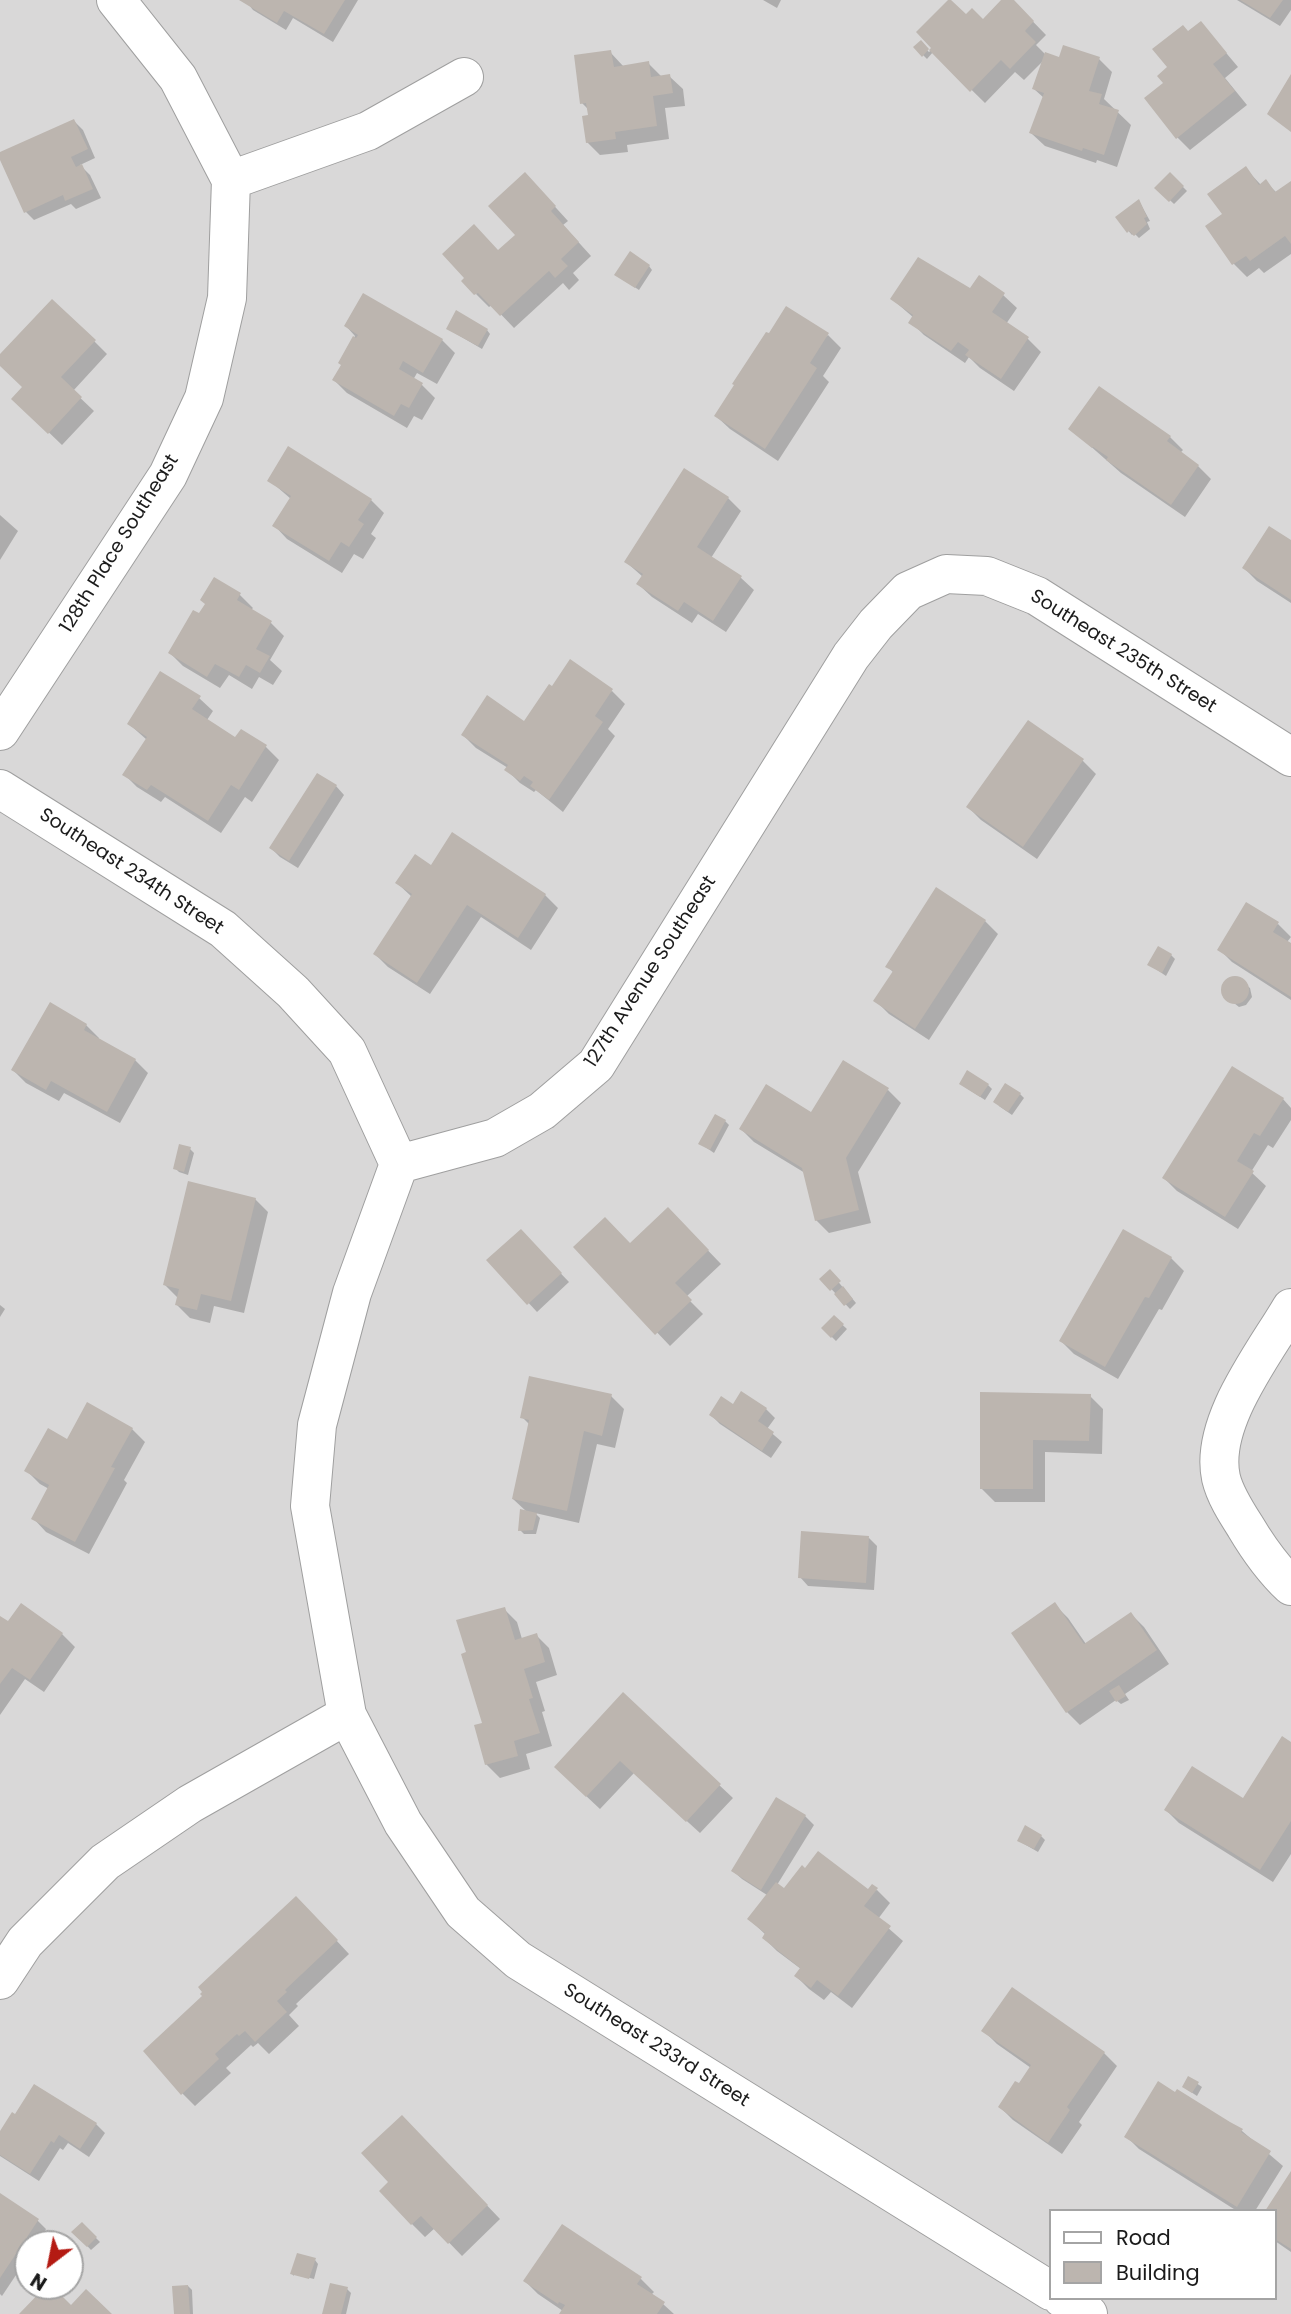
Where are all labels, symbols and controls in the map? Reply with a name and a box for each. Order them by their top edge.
street label: 128th Place Southeast [56,451,184,637]
street label: Southeast 235th Street [1026,585,1220,719]
street label: Southeast 234th Street [35,804,227,940]
street label: 127th Avenue Southeast [580,872,722,1072]
street label: Southeast 233rd Street [559,1979,753,2113]
legend [1050,2209,1277,2300]
text: Road [1116,2223,1171,2252]
north arrow [14,2230,84,2300]
text: Building [1116,2258,1200,2287]
text: N [25,2266,52,2297]

